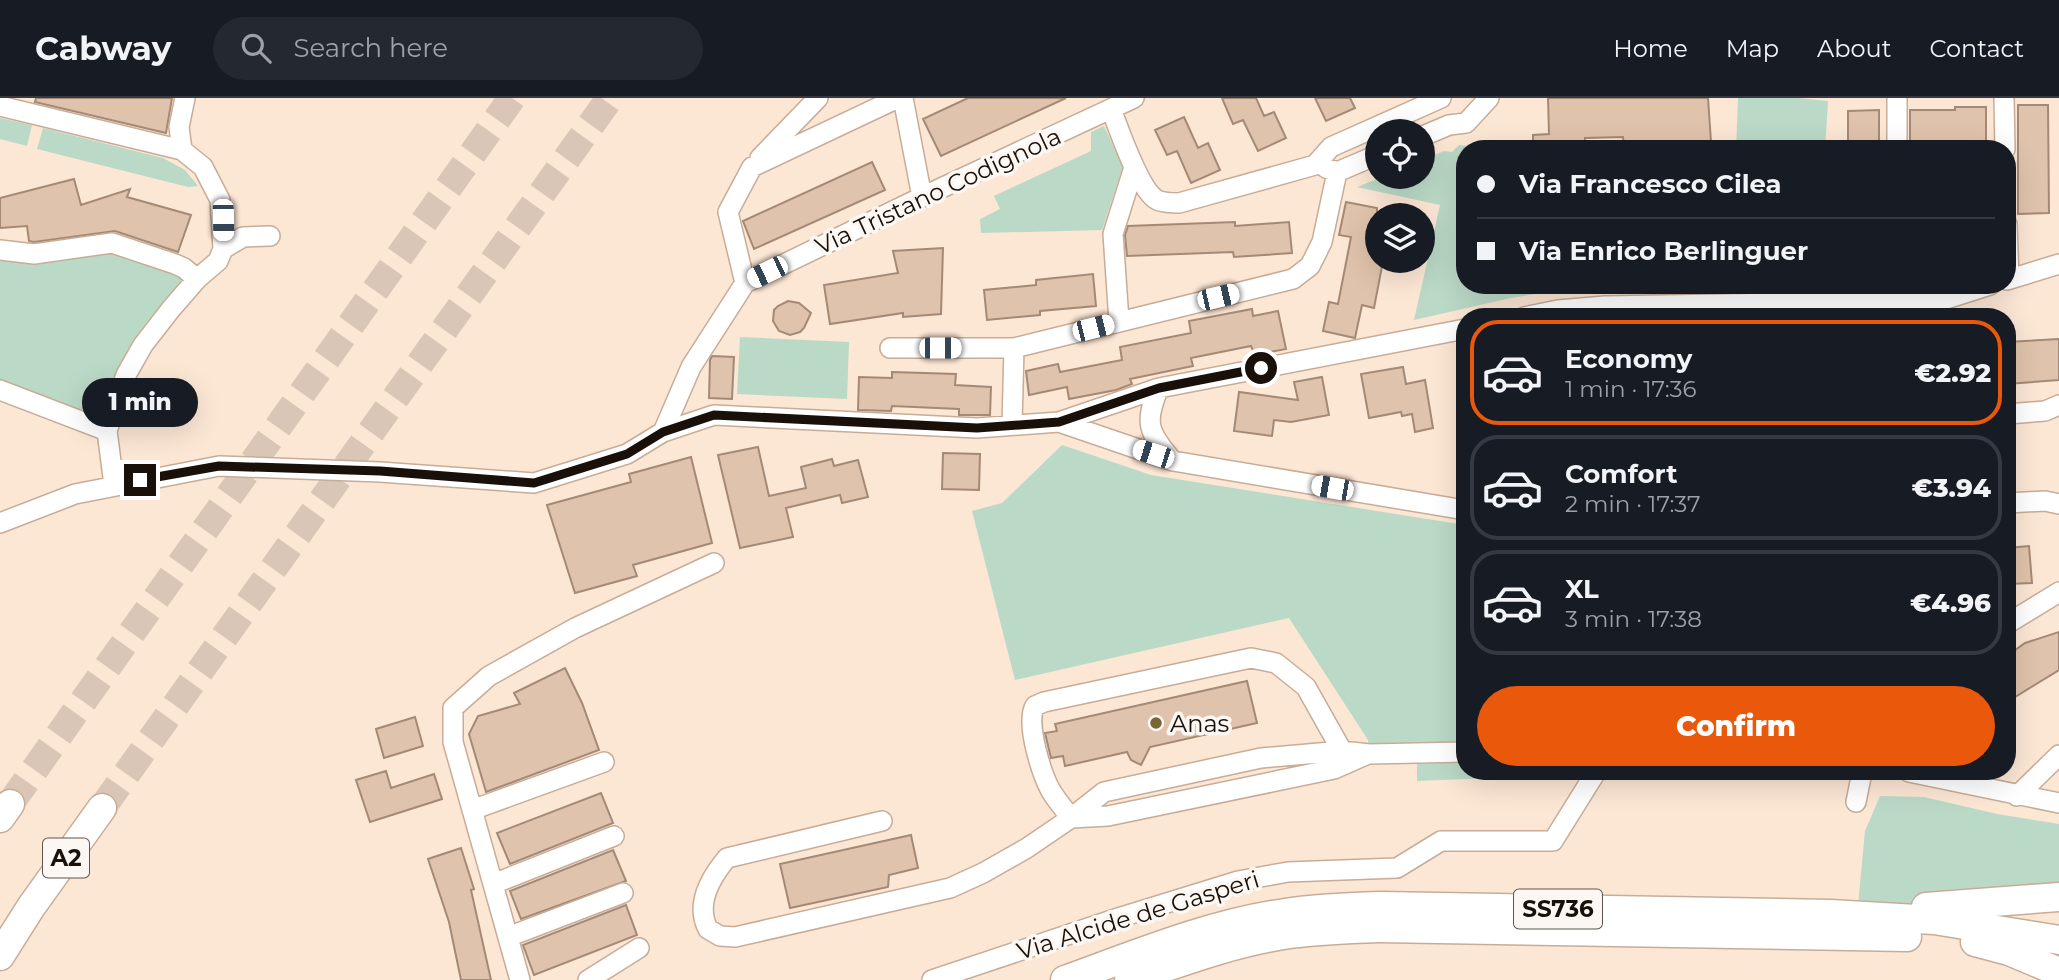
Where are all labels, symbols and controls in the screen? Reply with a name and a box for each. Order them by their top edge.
search box [213,17,703,80]
text: Cabway [35,28,171,68]
icon: search [237,29,275,67]
text: Search here [293,32,448,64]
text: Home [1613,34,1688,63]
text: Map [1726,34,1779,63]
text: About [1817,34,1891,63]
text: Contact [1929,34,2024,63]
map controls [1365,119,1435,273]
button: locate [1365,119,1435,189]
street label: Via Tristano Codignola [810,121,1066,261]
text: Via Francesco Cilea [1519,168,1782,200]
car [213,199,234,241]
button: layers [1365,203,1435,273]
text: Via Enrico Berlinguer [1519,235,1808,267]
car [744,253,791,291]
car [1196,282,1241,312]
car [1071,313,1116,343]
car [920,338,962,359]
icon: car [1481,341,1544,404]
text: Economy [1565,343,1692,375]
route start [1245,352,1277,384]
text: €2.92 [1914,357,1991,389]
text: 1 min · 17:36 [1565,375,1697,403]
callout: 1 min [82,378,198,428]
text: 1 min [108,388,172,416]
car [1130,438,1177,470]
icon: car [1481,456,1544,519]
text: Comfort [1565,458,1677,490]
route end [124,464,156,496]
text: €3.94 [1912,472,1991,504]
car [1310,474,1355,502]
text: 2 min · 17:37 [1565,490,1701,518]
icon: car [1481,571,1544,634]
text: XL [1565,573,1599,605]
text: €4.96 [1910,587,1991,619]
text: 3 min · 17:38 [1565,605,1702,633]
button: Confirm [1477,686,1995,766]
place label: Anas [1170,709,1229,738]
marker: Anas [1148,715,1164,731]
road number: A2 [43,838,89,878]
street label: Via Alcide de Gasperi [1013,864,1263,966]
road number: SS736 [1514,890,1602,929]

